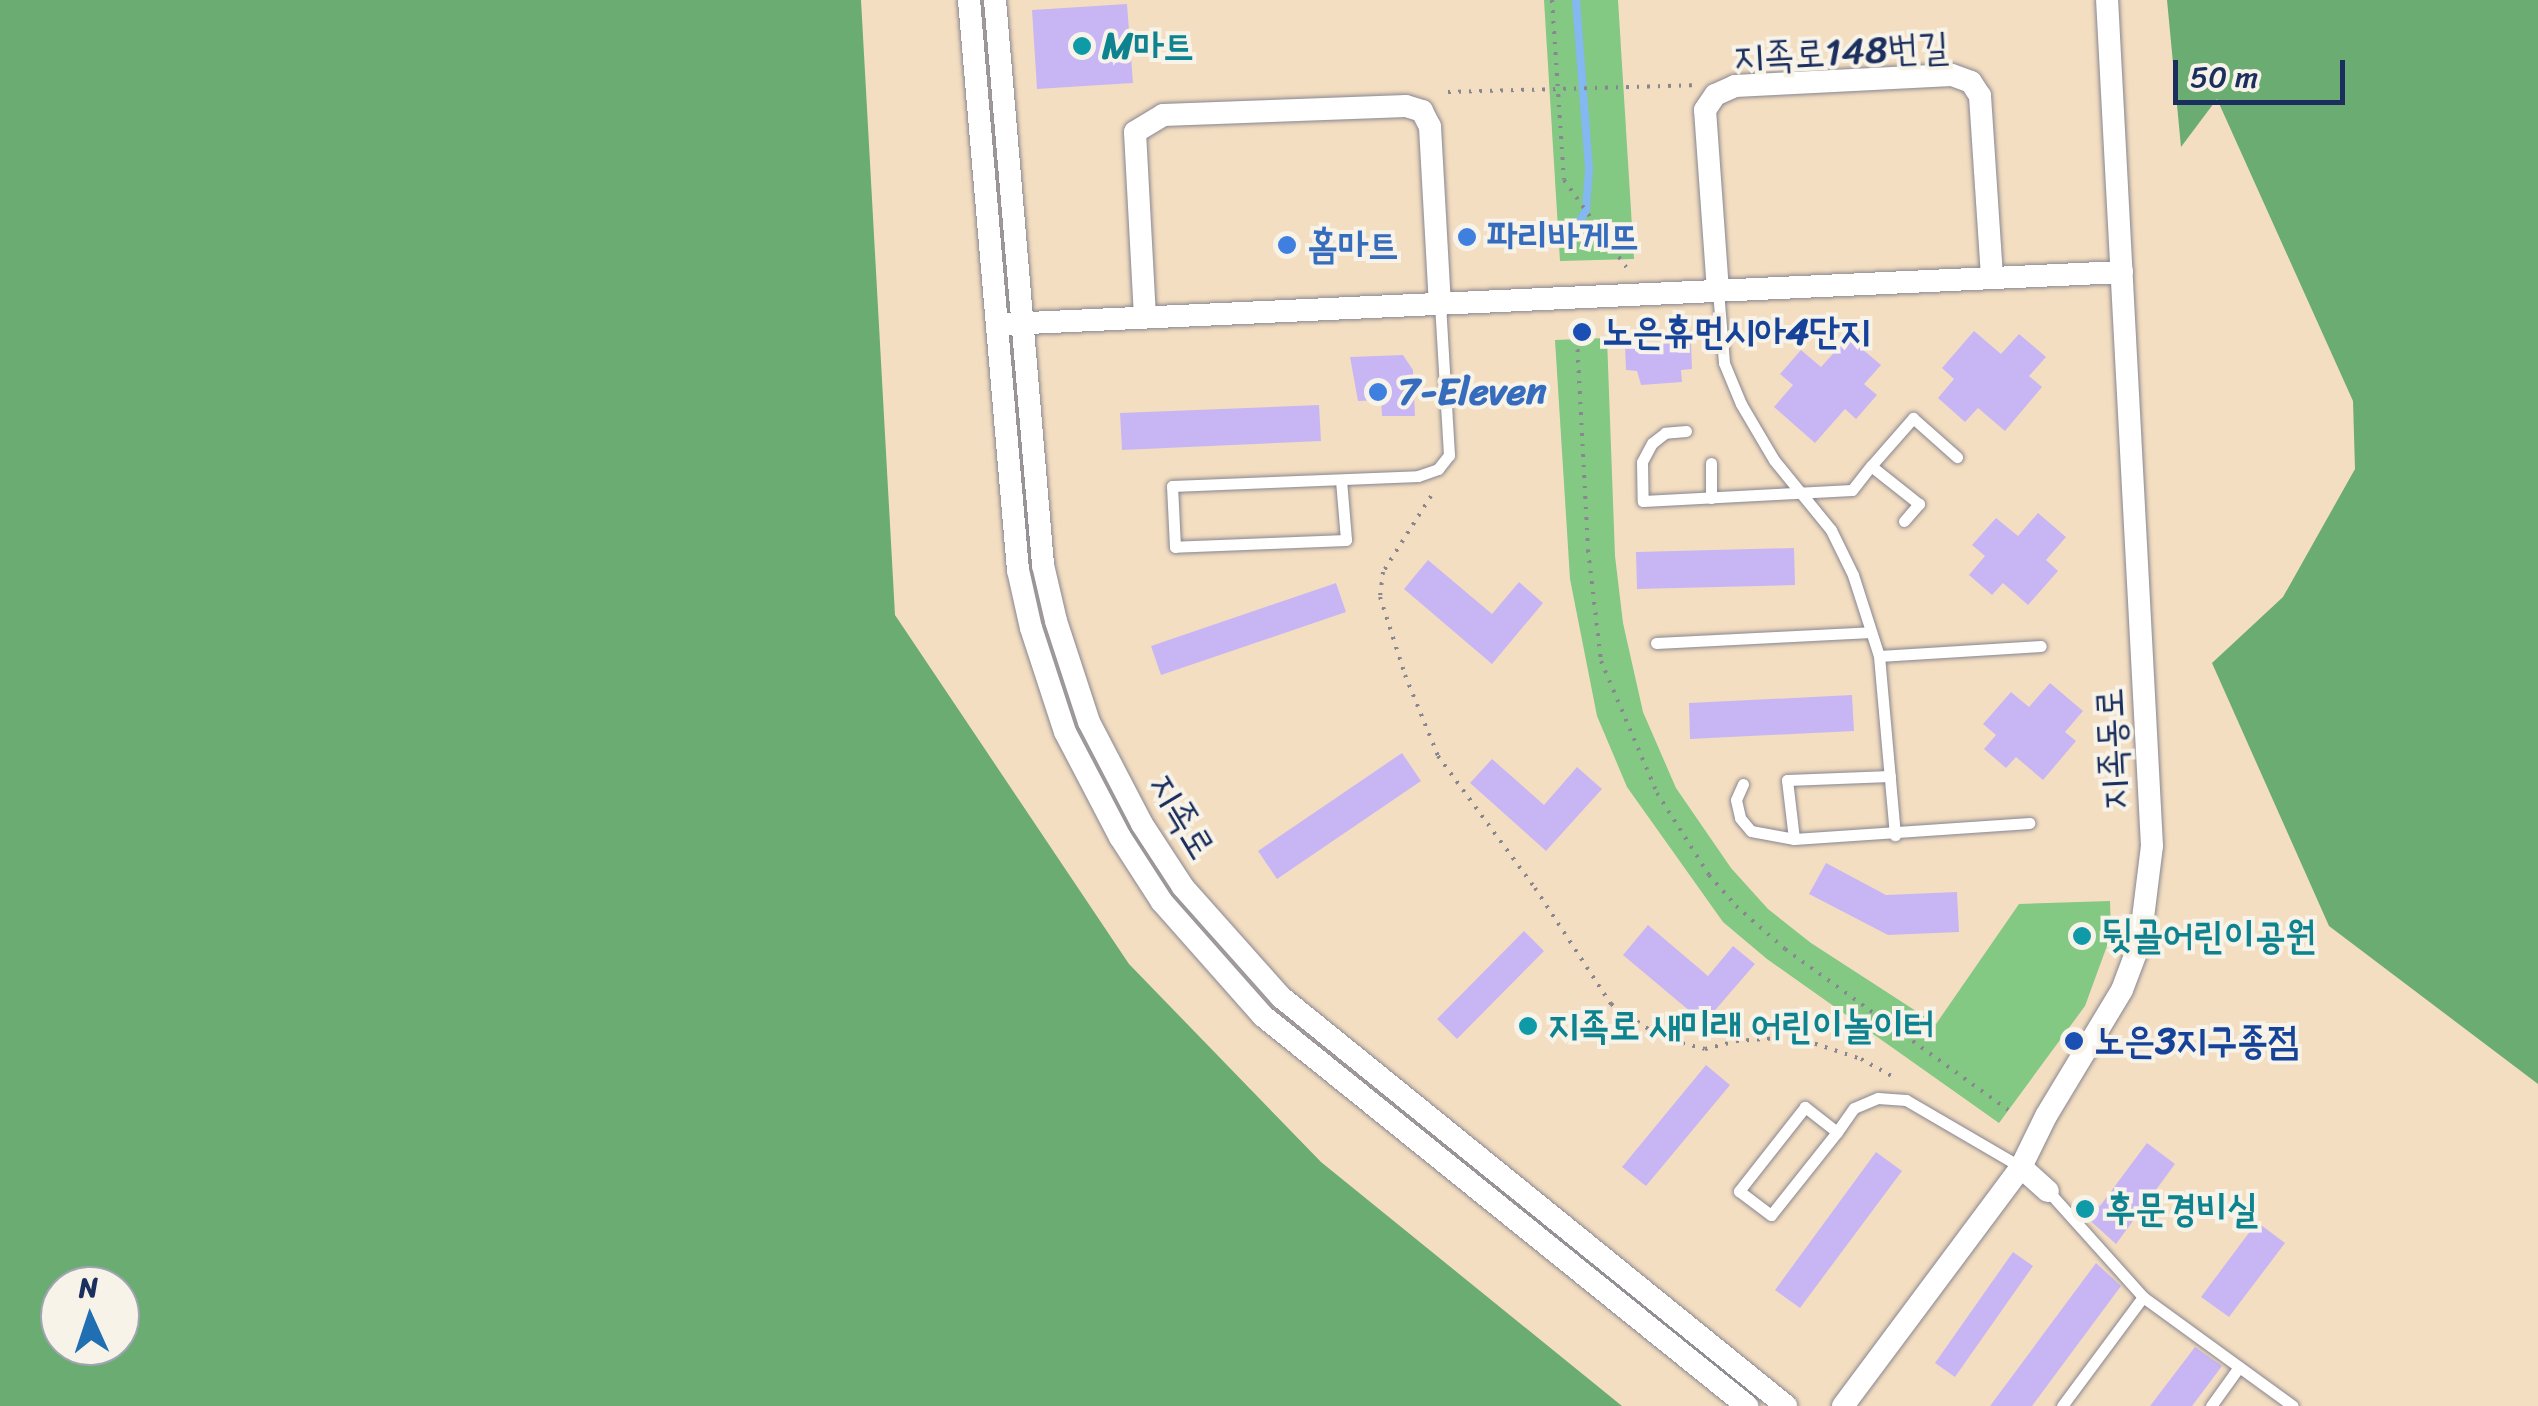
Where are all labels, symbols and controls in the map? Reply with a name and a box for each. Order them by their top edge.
place label: M마트 [1102,23,1194,69]
street label: 지족로148번길 [1732,24,1950,80]
marker: M마트 [1071,35,1093,57]
scale bar [2178,40,2350,102]
text: 50 m [2190,50,2258,104]
place label: 파리바게뜨 [1487,214,1640,260]
place label: 홈마트 [1307,222,1399,268]
marker: 파리바게뜨 [1456,226,1478,248]
marker: 홈마트 [1276,234,1298,256]
place label: 노은휴먼시아4단지 [1602,309,1870,355]
marker: 노은휴먼시아4단지 [1571,321,1593,343]
place label: 7-Eleven [1398,369,1547,415]
marker: 7-Eleven [1367,381,1389,403]
street label: 지족동로 [2086,687,2138,811]
street label: 지족로 [1139,765,1225,867]
place label: 뒷골어린이공원 [2102,913,2316,959]
marker: 뒷골어린이공원 [2071,925,2093,947]
place label: 지족로 새미래 어린이놀이터 [1548,1003,1935,1049]
marker: 지족로 새미래 어린이놀이터 [1517,1015,1539,1037]
place label: 노은3지구종점 [2094,1018,2298,1064]
marker: 노은3지구종점 [2063,1030,2085,1052]
place label: 후문경비실 [2105,1186,2258,1232]
marker: 후문경비실 [2074,1198,2096,1220]
text: N [78,1263,99,1313]
north arrow [40,1266,140,1366]

